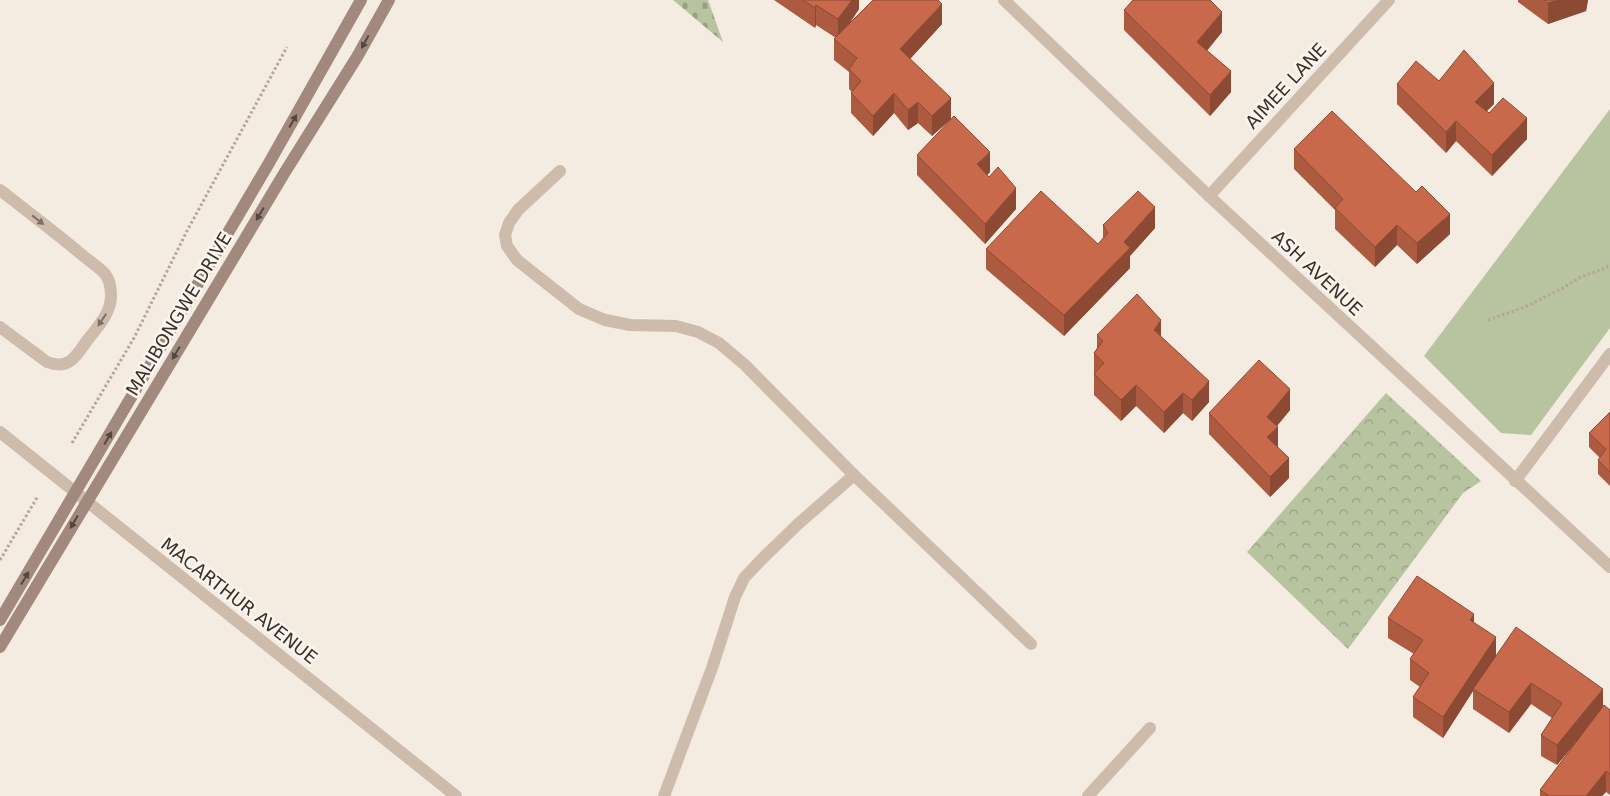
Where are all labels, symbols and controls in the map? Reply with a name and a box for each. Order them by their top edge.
one-way arrow [360,36,369,49]
street label: AIMEE LANE [1241,39,1331,133]
one-way arrow [289,114,298,127]
one-way arrow [255,207,264,220]
one-way arrow [32,215,45,226]
street label: ASH AVENUE [1268,225,1367,320]
street label: MALIBONGWE DRIVE [121,228,236,399]
one-way arrow [97,313,107,327]
one-way arrow [172,346,181,359]
one-way arrow [103,432,112,445]
one-way arrow [70,516,79,529]
street label: MACARTHUR AVENUE [157,533,322,668]
one-way arrow [20,571,29,584]

